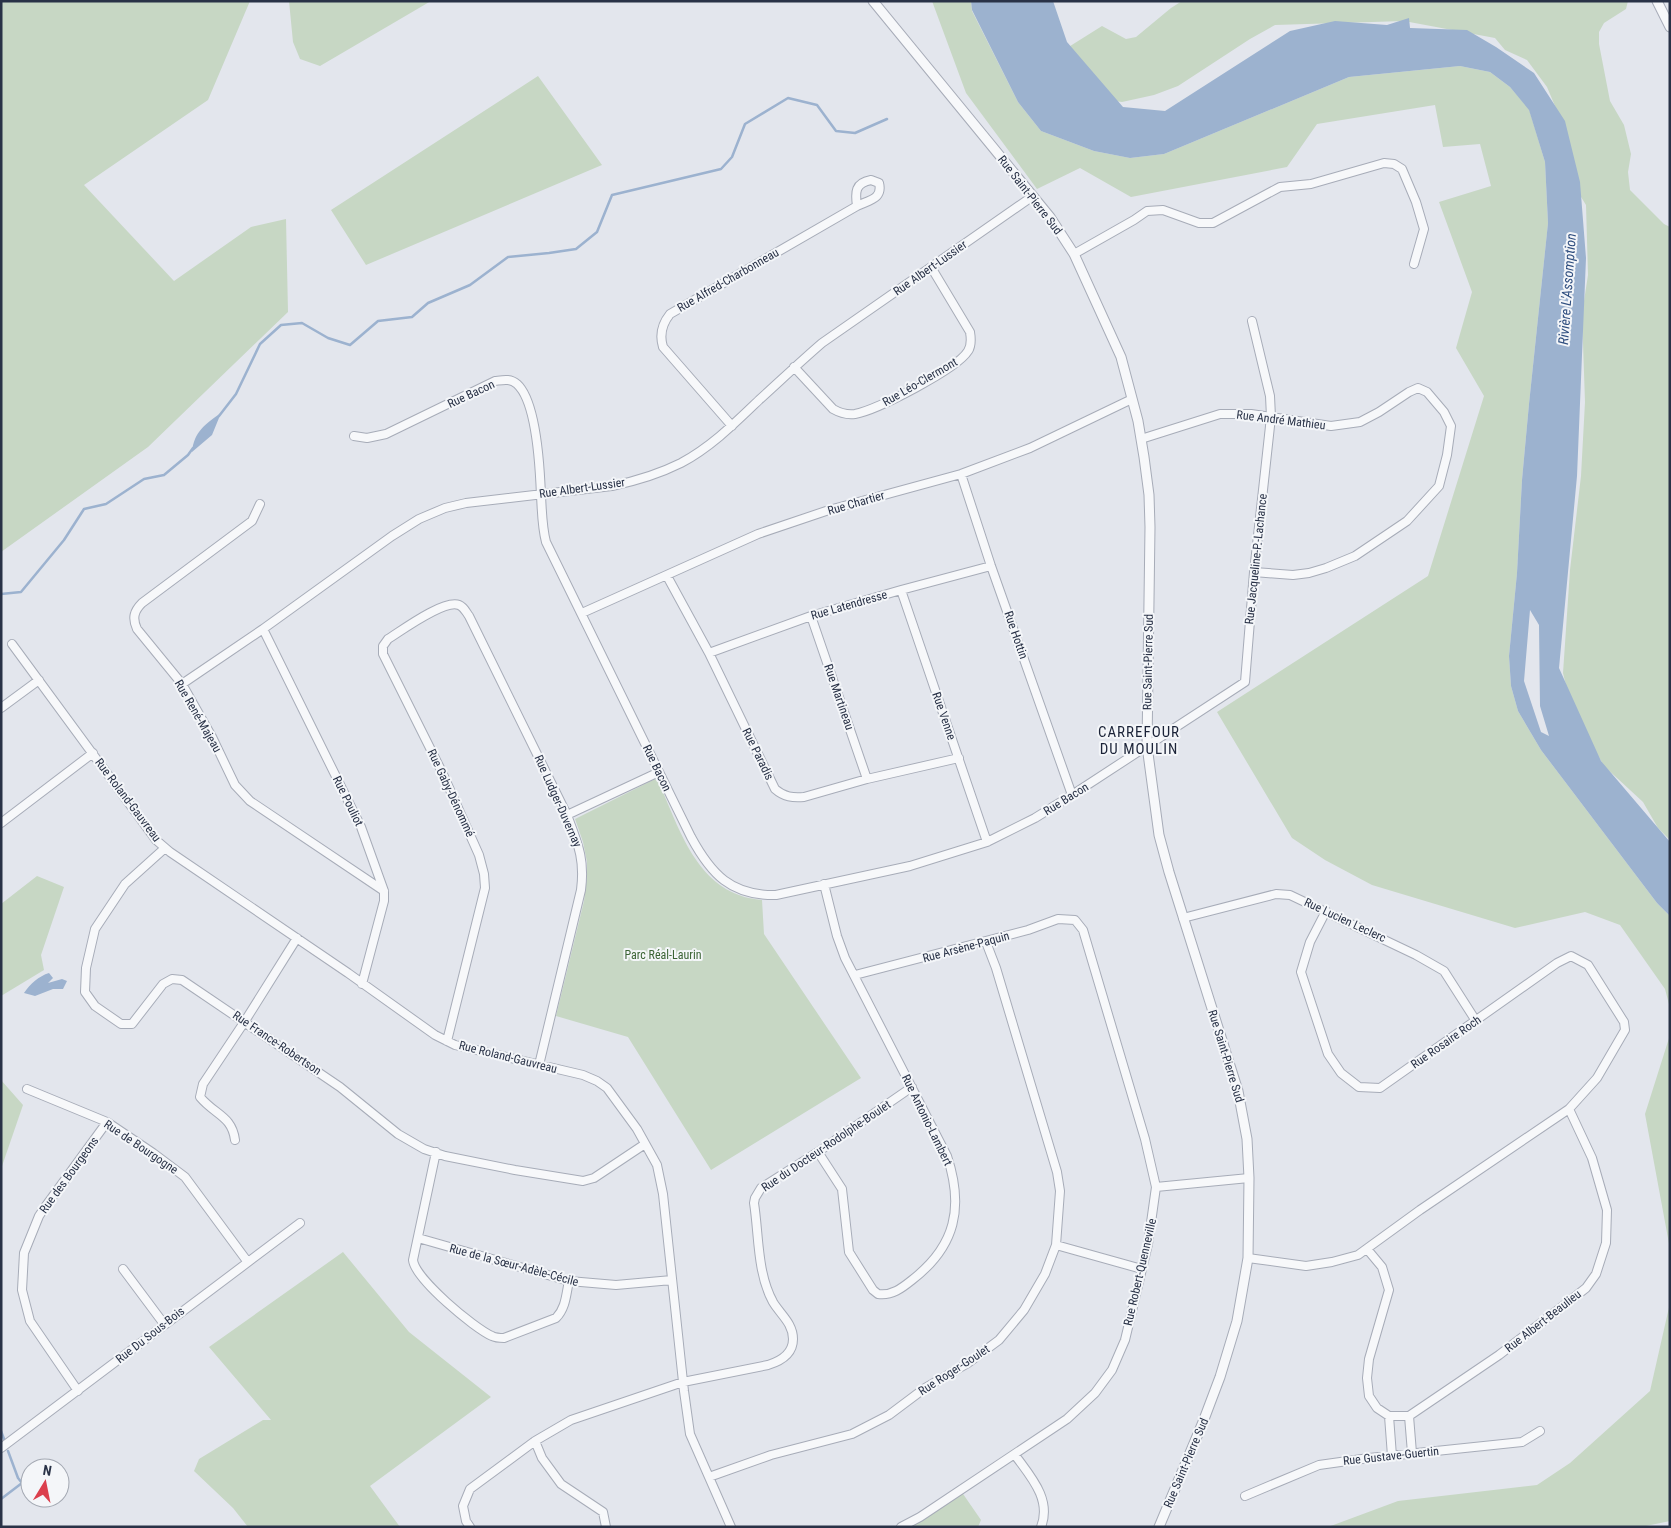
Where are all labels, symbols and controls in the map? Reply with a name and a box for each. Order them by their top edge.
street label: Rue Saint-Pierre Sud [995,153,1065,237]
water label: Rivière L'Assomption [1555,233,1579,345]
street label: Rue Albert-Lussier [891,237,970,299]
street label: Rue Alfred-Charbonneau [675,245,781,315]
street label: Rue Léo-Clermont [880,355,960,409]
street label: Rue Bacon [445,377,497,411]
street label: Rue André Mathieu [1236,408,1326,432]
street label: Rue Albert-Lussier [538,475,626,501]
street label: Rue Chartier [826,488,886,518]
street label: Rue Jacqueline-P.-Lachance [1242,493,1270,625]
street label: Rue Latendresse [809,587,889,623]
street label: Rue Hottin [1001,609,1031,661]
street label: Rue Saint-Pierre Sud [1140,614,1156,710]
street label: Rue Martineau [821,662,857,732]
street label: Rue René-Majeau [172,677,225,755]
street label: Rue Venne [929,690,959,742]
district label: CARREFOUR DU MOULIN [1098,723,1180,758]
street label: Rue Paradis [739,726,777,782]
street label: Rue Bacon [640,742,674,794]
street label: Rue Gaby-Dénommé [425,747,478,839]
street label: Rue Ludger-Duvernay [531,753,585,849]
street label: Rue Roland-Gauvreau [92,756,164,845]
street label: Rue Pouliot [330,774,366,829]
street label: Rue Bacon [1041,780,1091,818]
street label: Rue Lucien Leclerc [1302,895,1389,945]
street label: Rue Arsène-Paquin [921,929,1011,965]
park label: Parc Réal-Laurin [624,948,702,962]
street label: Rue France-Robertson [230,1008,324,1078]
street label: Rue Saint-Pierre Sud [1205,1008,1247,1104]
street label: Rue Rosaire Roch [1408,1012,1484,1071]
street label: Rue Roland-Gauvreau [457,1038,559,1076]
street label: Rue Antonio-Lambert [899,1072,955,1168]
street label: Rue du Docteur-Rodolphe-Boulet [759,1097,894,1195]
street label: Rue de Bourgogne [101,1117,181,1177]
street label: Rue des Bourgeons [37,1134,101,1216]
street label: Rue Robert-Quenneville [1121,1217,1159,1327]
street label: Rue de la Sœur-Adèle-Cécile [448,1241,580,1289]
street label: Rue Albert-Beaulieu [1502,1287,1584,1355]
street label: Rue Du Sous-Bois [113,1304,187,1366]
street label: Rue Roger-Goulet [916,1342,993,1398]
street label: Rue Saint-Pierre Sud [1161,1416,1211,1510]
street label: Rue Gustave-Guertin [1342,1444,1440,1468]
north arrow [20,1458,70,1508]
text: N [42,1462,53,1479]

